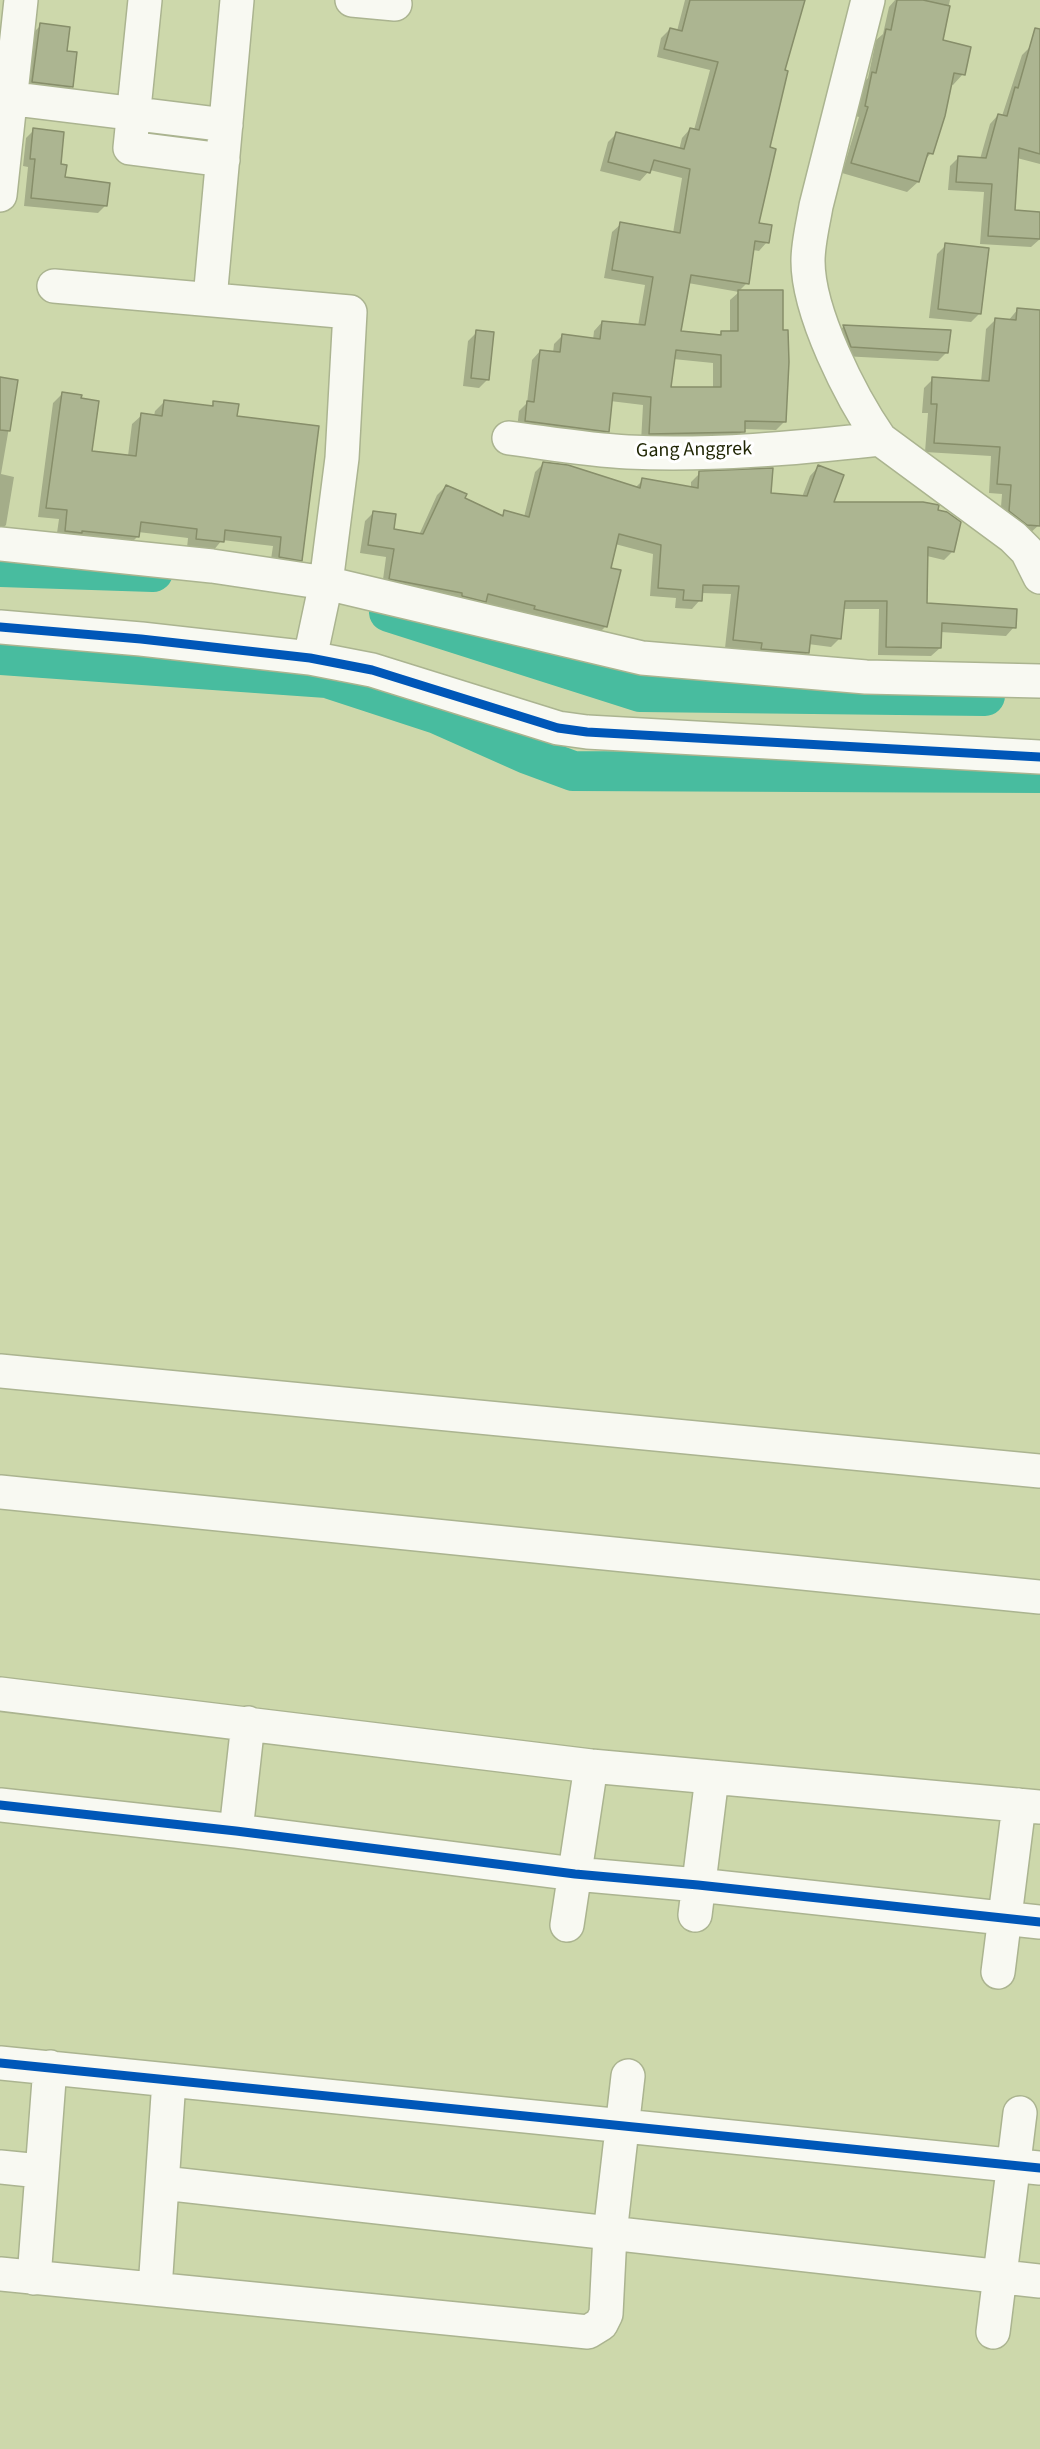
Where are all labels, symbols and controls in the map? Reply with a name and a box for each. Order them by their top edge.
street label: Gang Anggrek [636,438,752,464]

